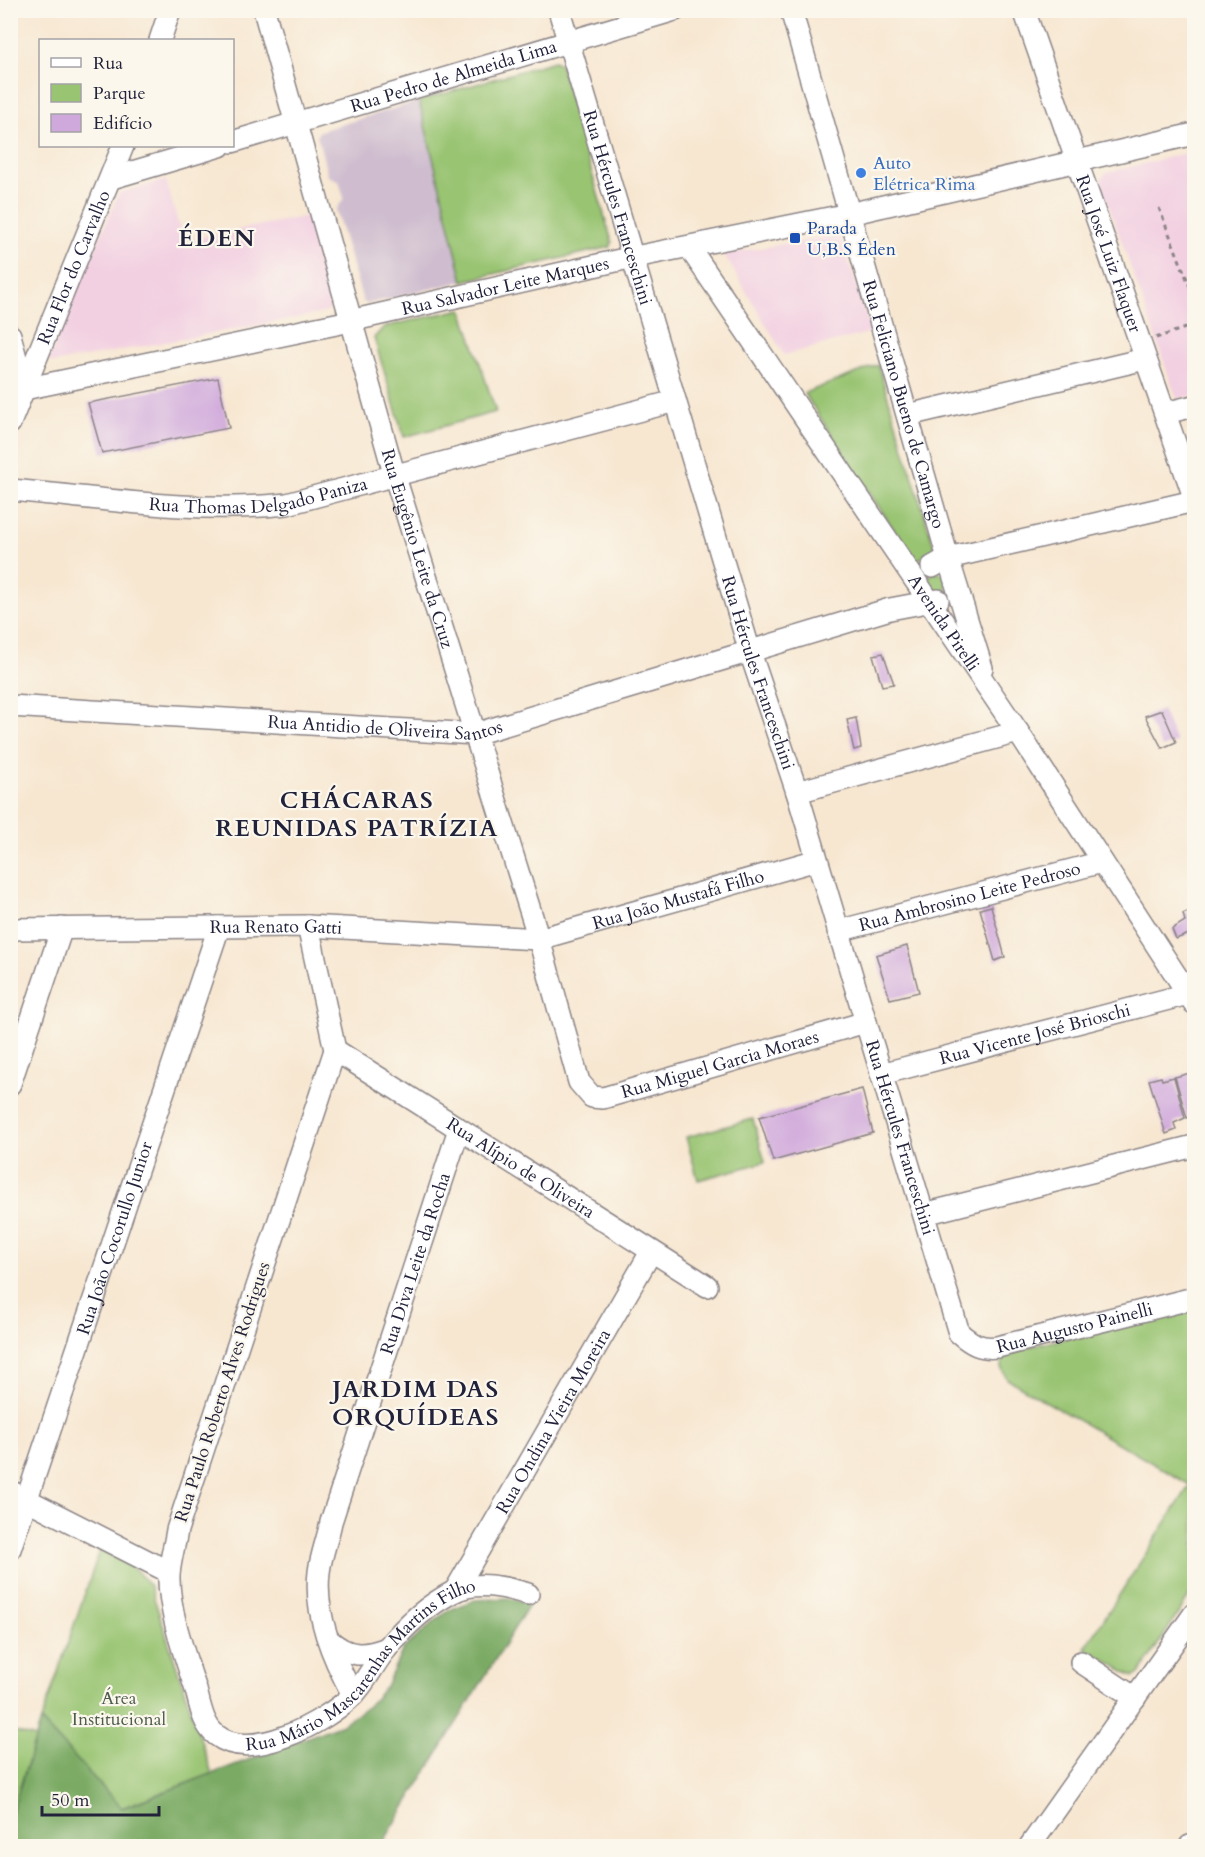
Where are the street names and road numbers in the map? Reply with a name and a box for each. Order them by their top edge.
street label: Rua Pedro de Almeida Lima [347,34,560,119]
street label: Rua Hércules Franceschini [576,107,658,308]
street label: Rua José Luiz Flaquer [1069,171,1148,336]
street label: Rua Flor do Carvalho [31,187,117,348]
street label: Rua Salvador Leite Marques [399,251,612,322]
street label: Rua Feliciano Bueno de Camargo [856,277,951,532]
street label: Rua Eugênio Leite da Cruz [375,446,460,652]
street label: Rua Thomas Delgado Paniza [148,471,370,520]
street label: Avenida Pirelli [902,569,985,677]
street label: Rua Hércules Franceschini [715,573,801,773]
street label: Rua Antidio de Oliveira Santos [267,710,506,747]
street label: Rua Ambrosino Leite Pedroso [856,856,1084,938]
street label: Rua João Mustafá Filho [590,864,767,936]
street label: Rua Renato Gatti [210,914,343,941]
street label: Rua Vicente José Brioschi [937,998,1133,1071]
street label: Rua Miguel Garcia Moraes [618,1024,822,1105]
street label: Rua Hércules Franceschini [859,1037,941,1238]
street label: Rua Alípio de Oliveira [441,1112,600,1225]
street label: Rua João Cocorullo Junior [71,1138,159,1338]
street label: Rua Diva Leite da Rocha [374,1169,457,1358]
street label: Rua Paulo Roberto Alves Rodrigues [169,1259,276,1526]
street label: Rua Augusto Painelli [994,1297,1155,1360]
street label: Rua Ondina Vieira Moreira [490,1324,617,1519]
street label: Rua Mário Mascarenhas Martins Filho [245,1574,478,1758]

